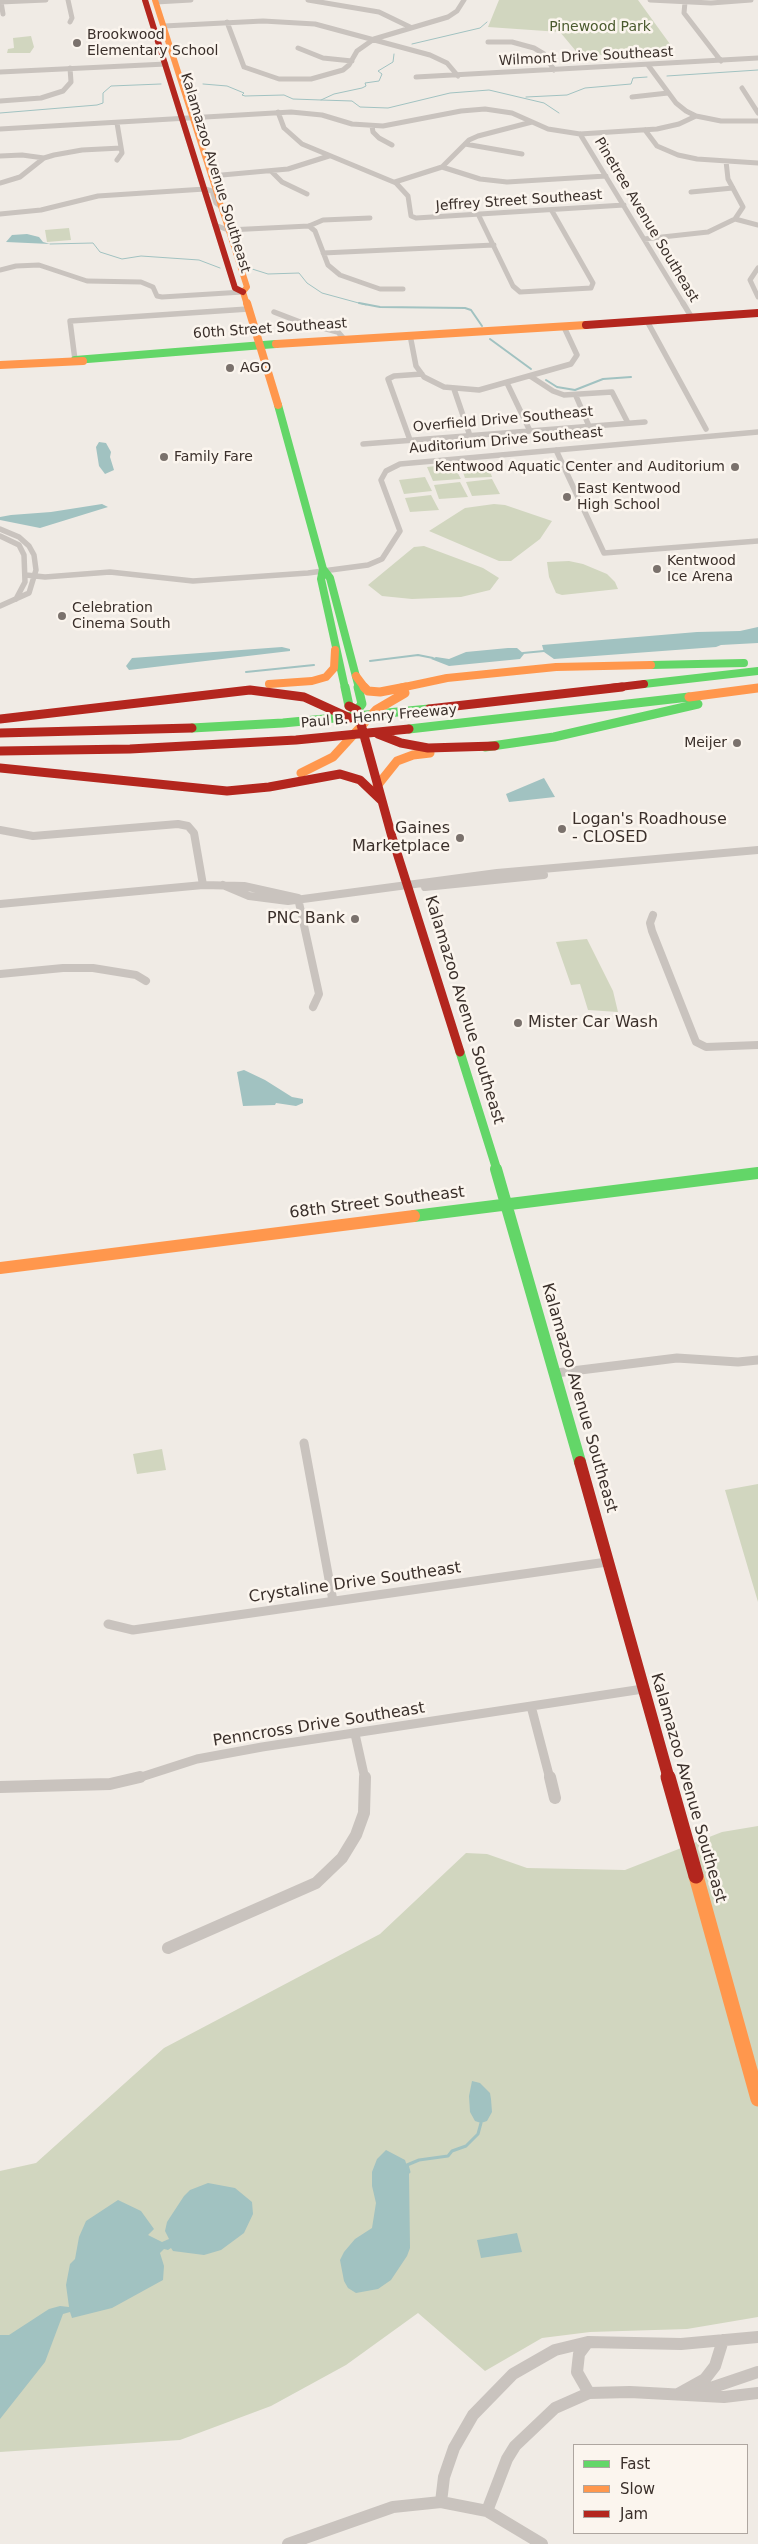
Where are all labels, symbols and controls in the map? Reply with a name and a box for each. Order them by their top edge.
park label: Pinewood Park [549,19,651,35]
place label: Brookwood Elementary School [87,27,219,59]
marker: Brookwood Elementary School [71,37,83,49]
street label: Wilmont Drive Southeast [498,44,674,70]
street label: Kalamazoo Avenue Southeast [177,71,253,275]
street label: Pinetree Avenue Southeast [590,135,702,305]
street label: Jeffrey Street Southeast [435,187,603,215]
street label: 60th Street Southeast [192,315,348,343]
place label: AGO [240,360,271,376]
marker: AGO [224,362,236,374]
street label: Overfield Drive Southeast [412,404,594,436]
street label: Auditorium Drive Southeast [408,424,604,458]
place label: Family Fare [174,449,253,465]
marker: Family Fare [158,451,170,463]
place label: Kentwood Aquatic Center and Auditorium [435,459,725,475]
marker: Kentwood Aquatic Center and Auditorium [729,461,741,473]
place label: East Kentwood High School [577,481,681,514]
marker: East Kentwood High School [561,491,573,503]
place label: Kentwood Ice Arena [667,553,736,586]
marker: Kentwood Ice Arena [651,563,663,575]
place label: Celebration Cinema South [72,600,171,632]
marker: Celebration Cinema South [56,610,68,622]
street label: Paul B. Henry Freeway [300,702,458,732]
place label: Meijer [684,735,727,751]
marker: Meijer [731,737,743,749]
place label: Logan's Roadhouse - CLOSED [572,810,727,848]
place label: Gaines Marketplace [352,819,450,857]
marker: Logan's Roadhouse - CLOSED [556,823,568,835]
marker: Gaines Marketplace [454,832,466,844]
street label: Kalamazoo Avenue Southeast [420,893,508,1127]
place label: PNC Bank [267,909,345,929]
marker: PNC Bank [349,913,361,925]
place label: Mister Car Wash [528,1013,658,1033]
marker: Mister Car Wash [512,1017,524,1029]
street label: 68th Street Southeast [288,1183,466,1223]
street label: Kalamazoo Avenue Southeast [537,1281,621,1515]
street label: Crystaline Drive Southeast [248,1559,462,1607]
street label: Kalamazoo Avenue Southeast [646,1671,730,1905]
street label: Penncross Drive Southeast [212,1699,426,1751]
legend [573,2444,748,2534]
text: Fast [620,2455,650,2473]
text: Slow [620,2480,655,2498]
text: Jam [620,2505,648,2523]

